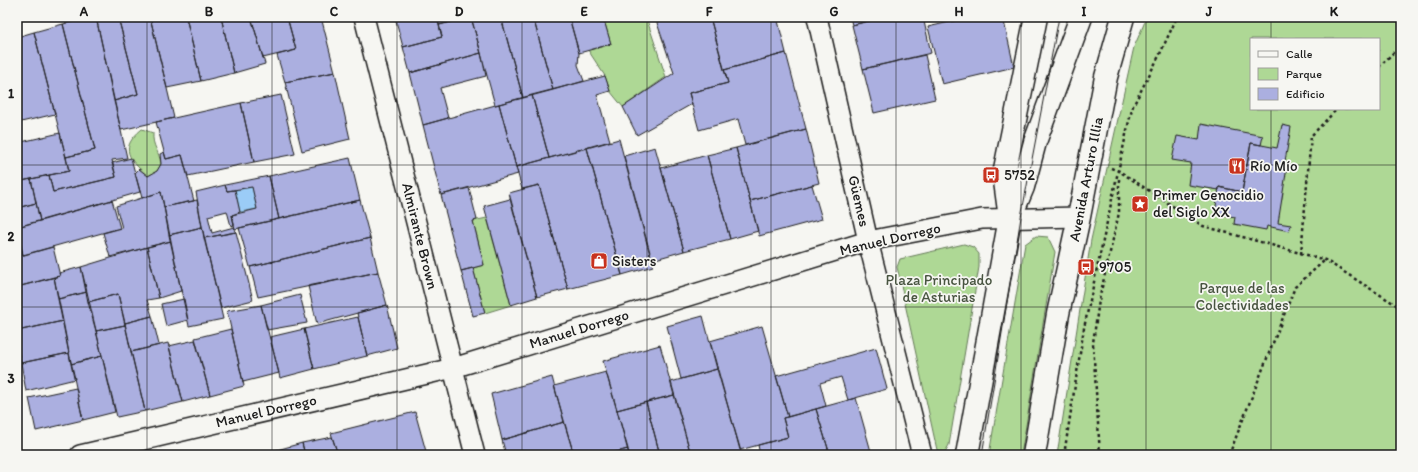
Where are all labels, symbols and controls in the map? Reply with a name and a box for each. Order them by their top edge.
text: A [79,4,89,19]
text: B [205,4,214,19]
text: C [330,4,339,19]
text: D [455,4,464,19]
text: E [580,4,588,19]
text: F [706,4,713,19]
text: G [830,4,839,19]
text: H [955,4,964,19]
text: I [1082,4,1087,19]
text: J [1205,4,1213,19]
text: K [1330,4,1339,19]
legend [1250,38,1380,110]
text: Calle [1286,47,1313,61]
text: Parque [1286,67,1322,81]
text: 1 [8,86,14,101]
text: Edificio [1286,87,1325,101]
street label: Avenida Arturo Illia [1065,115,1107,243]
restaurant icon: Río Mío [1227,156,1247,176]
place label: Río Mío [1250,157,1298,175]
bus stop icon: 5752 [981,165,1001,185]
place label: 5752 [1004,166,1035,184]
street label: Güemes [844,174,874,229]
street label: Almirante Brown [398,181,442,291]
place label: Primer Genocidio del Siglo XX [1153,186,1264,221]
place icon: Primer Genocidio del Siglo XX [1130,194,1150,214]
street label: Manuel Dorrego [838,219,942,259]
text: 2 [8,229,15,244]
shop icon: Sisters [589,251,609,271]
place label: Sisters [612,252,657,270]
bus stop icon: 9705 [1076,257,1096,277]
place label: 9705 [1099,258,1132,276]
park label: Plaza Principado de Asturias [886,271,992,306]
park label: Parque de las Colectividades [1195,279,1289,314]
street label: Manuel Dorrego [527,305,631,353]
text: 3 [7,371,15,386]
street label: Manuel Dorrego [214,391,318,431]

